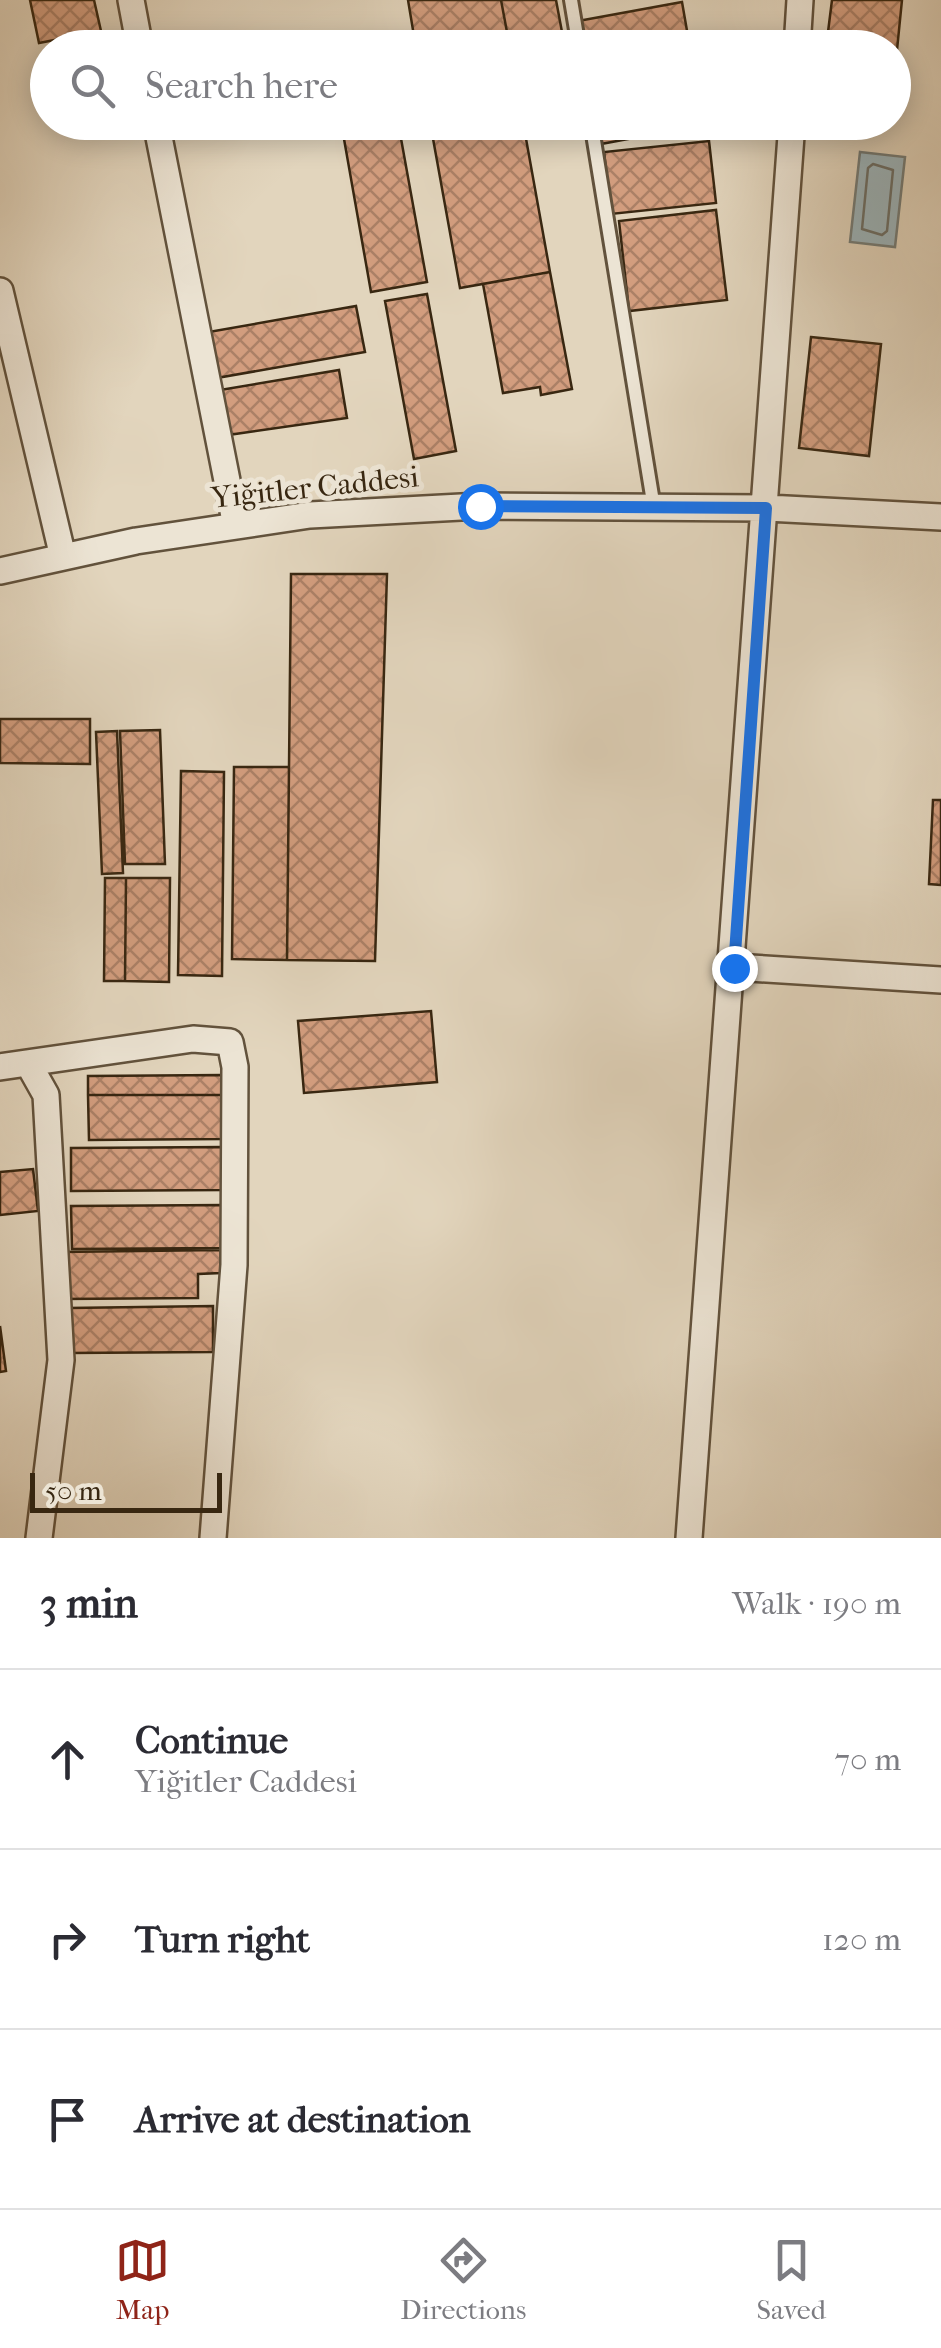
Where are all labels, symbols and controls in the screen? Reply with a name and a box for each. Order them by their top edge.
search box [30,30,911,140]
icon: search [65,58,120,113]
text: Search here [145,63,338,108]
street label: Yiğitler Caddesi [209,459,420,516]
route start [458,484,504,530]
route end [712,946,758,992]
scale bar [30,1468,222,1512]
text: 50 m [45,1474,102,1507]
text: 3 min [40,1579,138,1628]
text: Walk · 190 m [732,1585,901,1622]
text: Continue [135,1718,288,1763]
icon: ahead [40,1732,95,1787]
text: 70 m [835,1741,901,1778]
text: Yiğitler Caddesi [135,1763,357,1800]
icon: right [40,1912,95,1967]
text: Turn right [135,1917,310,1962]
text: 120 m [822,1921,901,1958]
icon: arrive [40,2092,95,2147]
text: Arrive at destination [135,2097,471,2142]
tab: Map [115,2233,170,2326]
tab: Directions [400,2233,526,2326]
tab: Saved [756,2233,826,2326]

